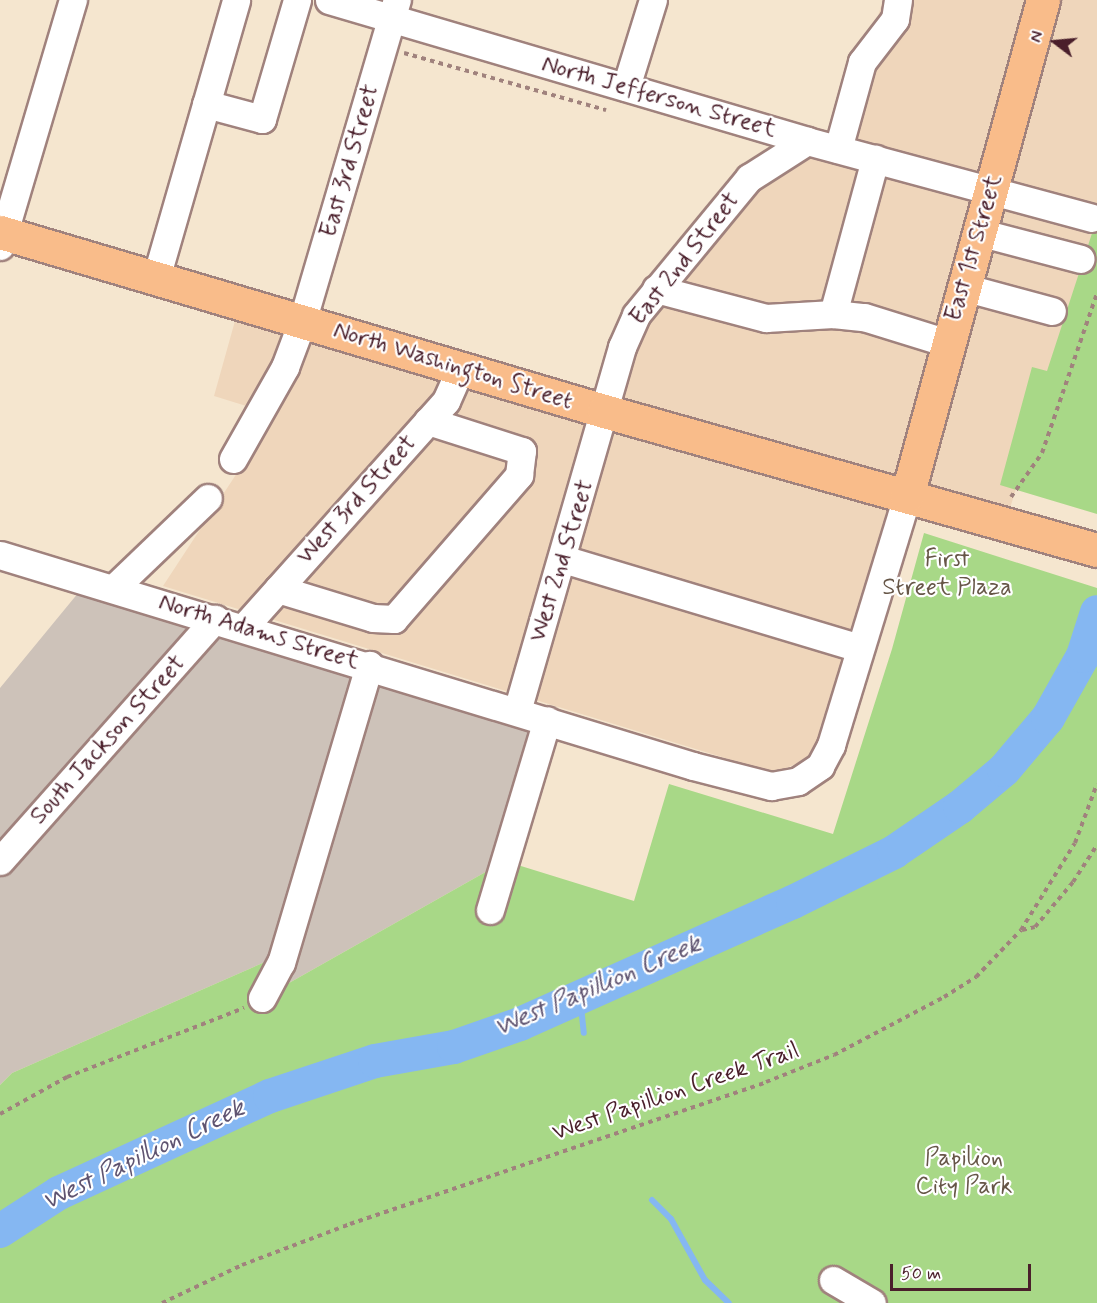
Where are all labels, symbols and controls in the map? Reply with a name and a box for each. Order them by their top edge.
north arrow [1025,12,1085,72]
text: N [1026,29,1049,45]
street label: North Jefferson Street [538,50,780,144]
street label: East 3rd Street [315,82,385,240]
street label: East 1st Street [939,171,1009,325]
street label: East 2nd Street [624,187,746,331]
street label: North Washington Street [328,315,578,417]
street label: West 3rd Street [292,430,422,570]
street label: West 2nd Street [524,477,600,645]
park label: First Street Plaza [881,546,1013,602]
street label: North Adams Street [155,588,363,676]
street label: South Jackson Street [25,650,191,830]
water label: West Papillion Creek [490,929,706,1045]
street label: West Papillion Creek Trail [551,1037,801,1147]
water label: West Papillion Creek [37,1093,251,1219]
park label: Papilion City Park [916,1145,1012,1201]
scale bar [893,1252,1034,1290]
text: 50 m [901,1262,941,1286]

